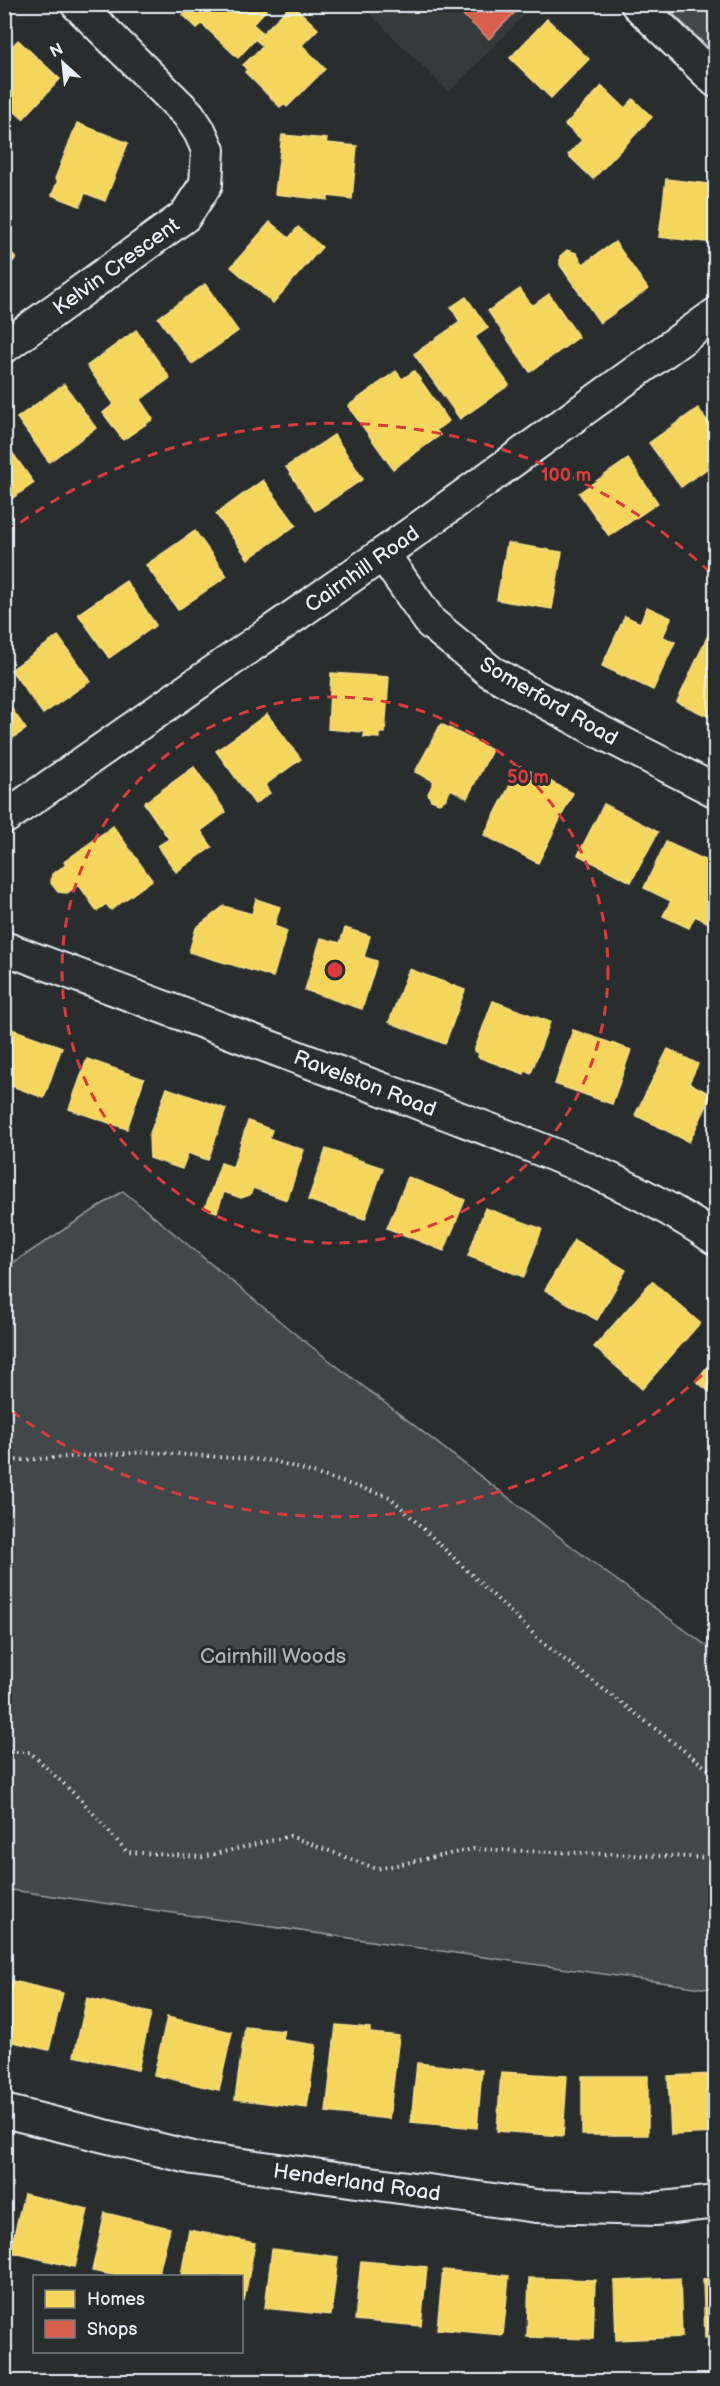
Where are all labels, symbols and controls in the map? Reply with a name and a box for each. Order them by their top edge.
north arrow [33,33,93,93]
text: N [47,40,67,62]
street label: Kelvin Crescent [48,212,185,321]
text: 100 m [541,465,591,486]
street label: Cairnhill Road [300,521,424,618]
street label: Somerford Road [475,652,622,751]
text: 50 m [507,767,549,788]
centre of rings [325,960,345,980]
street label: Ravelston Road [290,1045,439,1122]
park label: Cairnhill Woods [200,1644,346,1669]
street label: Henderland Road [272,2158,442,2207]
legend [33,2275,243,2353]
text: Homes [87,2289,145,2310]
text: Shops [87,2319,138,2340]

